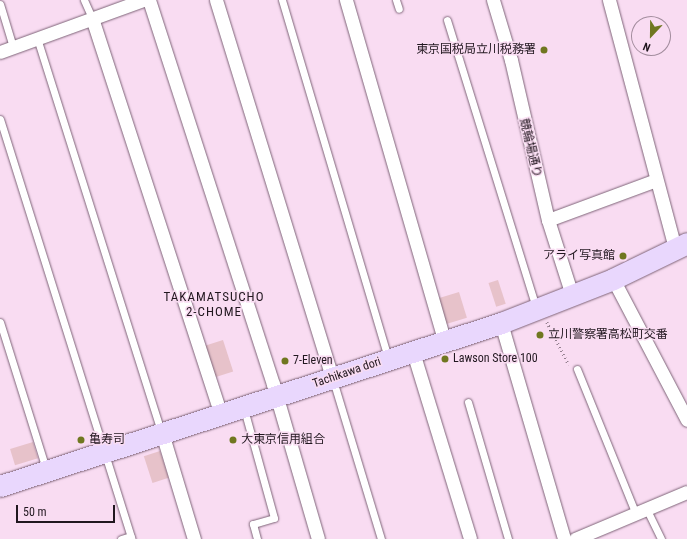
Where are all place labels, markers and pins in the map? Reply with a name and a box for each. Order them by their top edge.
place label: 東京国税局立川税務署 [416,43,536,57]
marker: 東京国税局立川税務署 [539,45,549,55]
place label: アライ写真館 [543,249,615,263]
marker: アライ写真館 [618,251,628,261]
place label: 立川警察署高松町交番 [548,328,668,342]
marker: 立川警察署高松町交番 [535,330,545,340]
place label: Lawson Store 100 [453,352,538,366]
place label: 7-Eleven [293,354,333,368]
marker: Lawson Store 100 [440,354,450,364]
marker: 7-Eleven [280,356,290,366]
place label: 亀寿司 [89,433,125,447]
place label: 大東京信用組合 [241,433,325,447]
marker: 亀寿司 [76,435,86,445]
marker: 大東京信用組合 [228,435,238,445]

